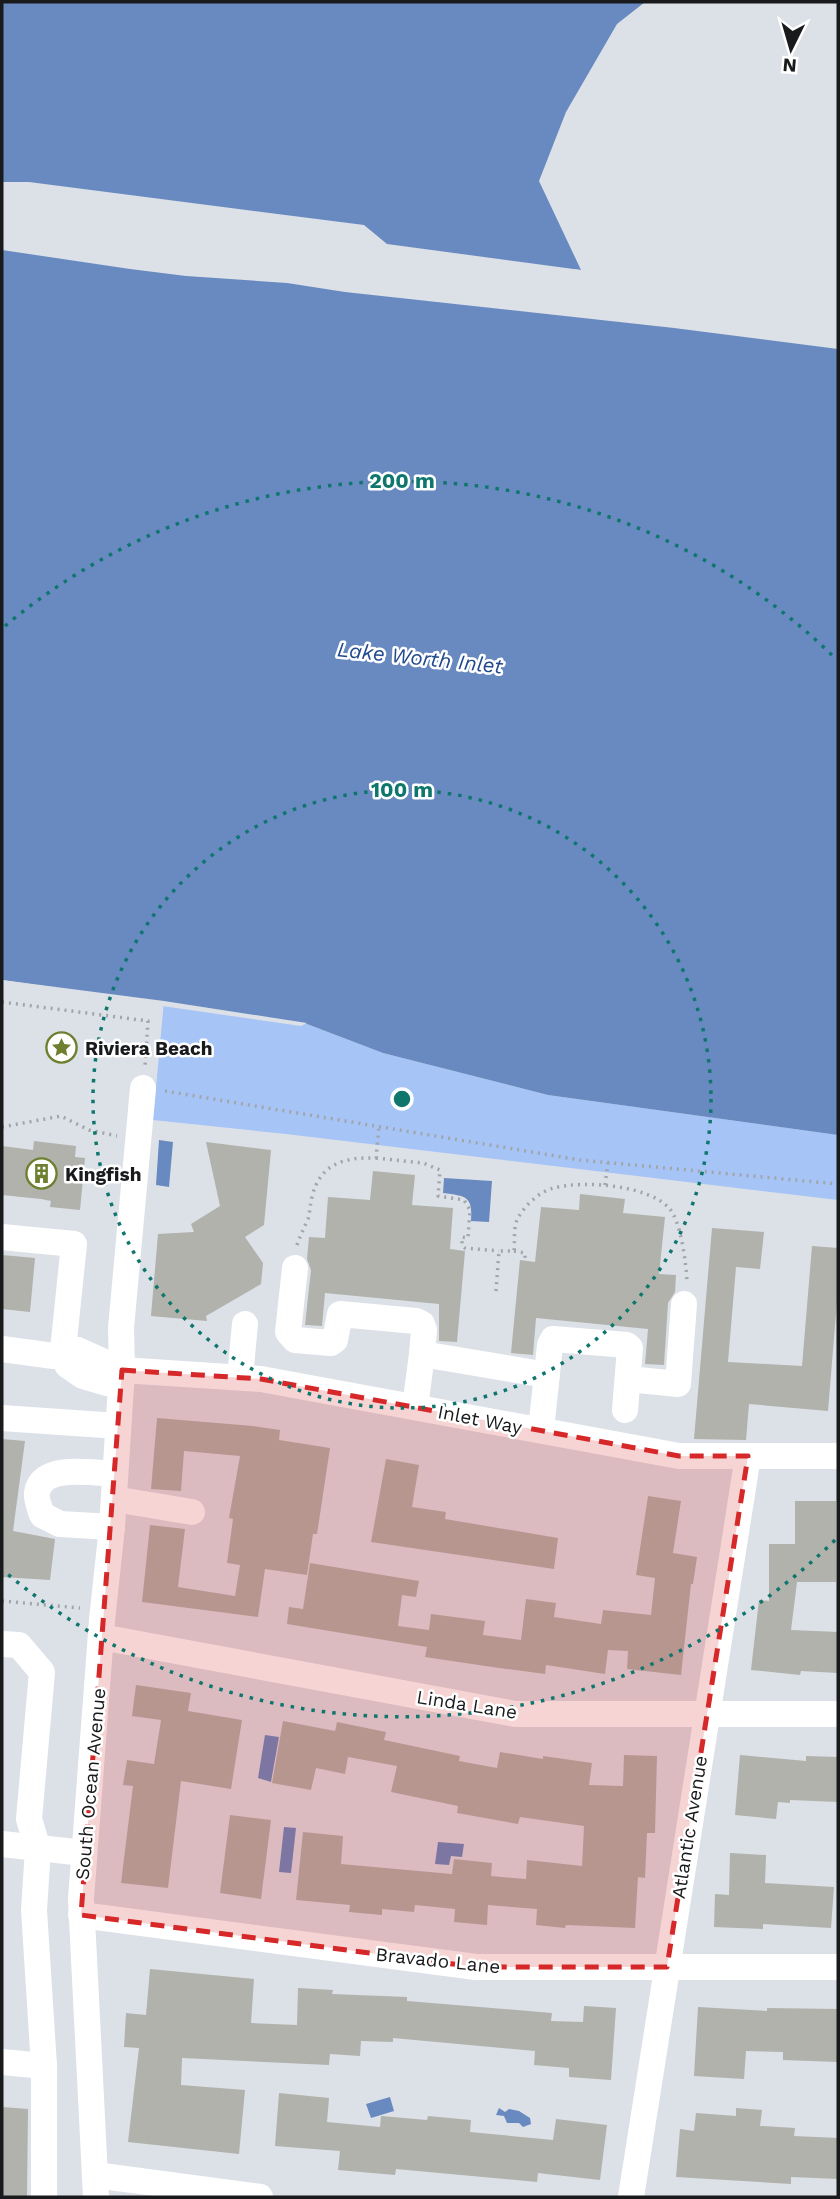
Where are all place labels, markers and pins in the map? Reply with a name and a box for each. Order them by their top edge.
place icon: Riviera Beach [45,1031,79,1065]
place label: Riviera Beach [85,1037,213,1060]
centre of rings [390,1087,414,1111]
building icon: Kingfish [25,1157,59,1191]
place label: Kingfish [65,1163,141,1186]

